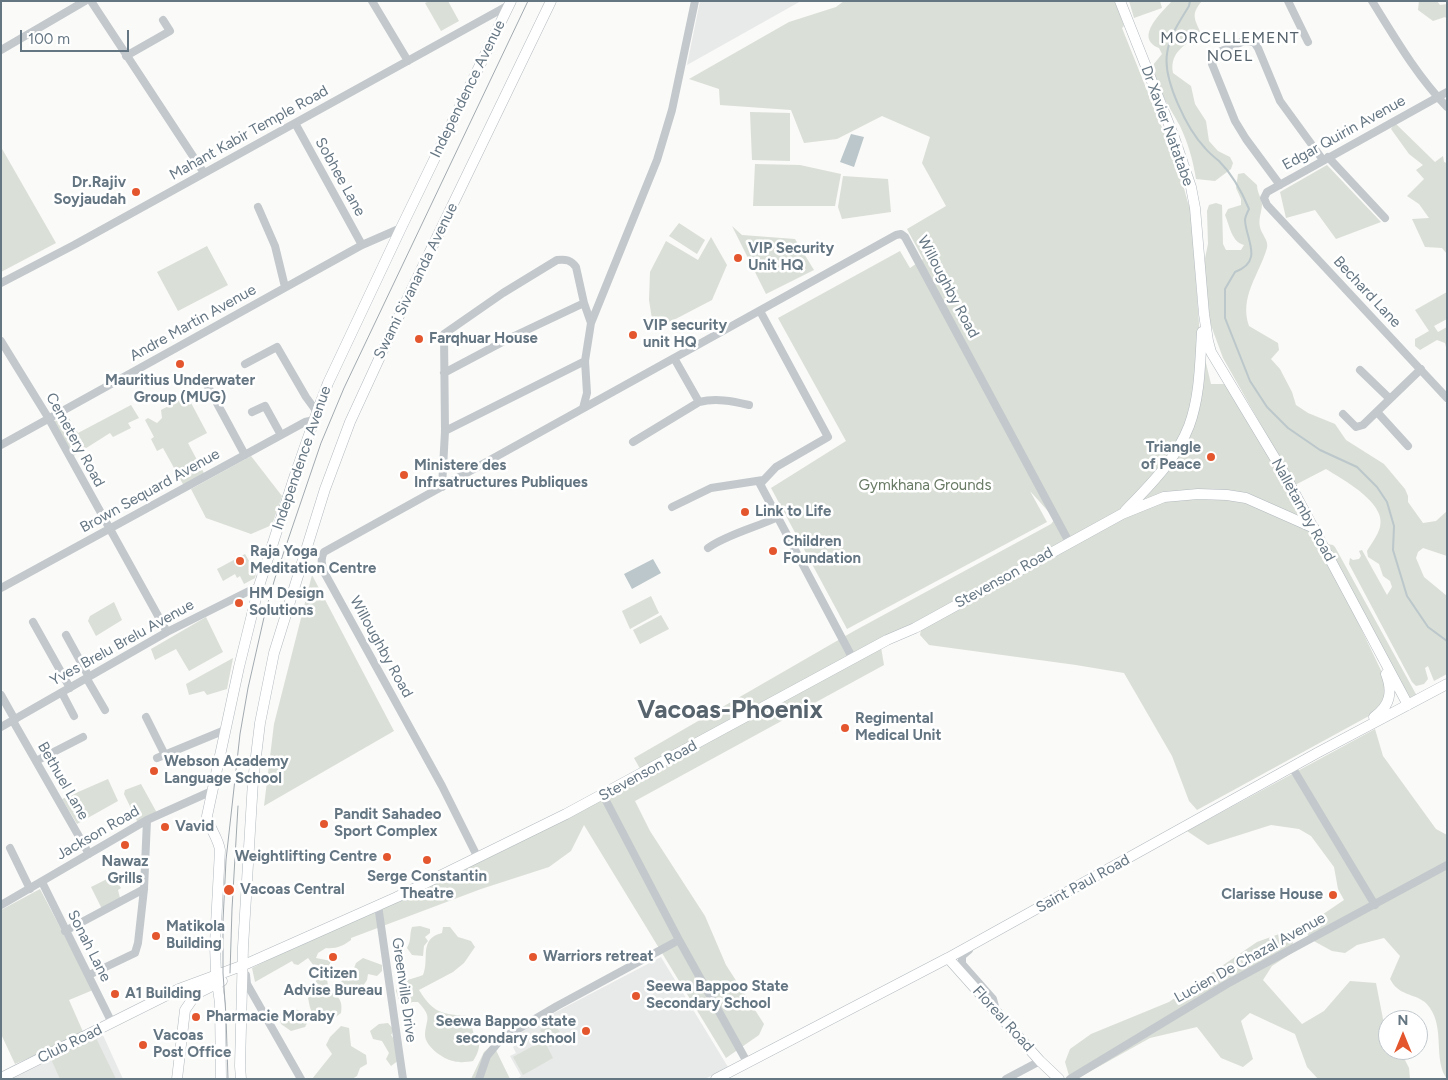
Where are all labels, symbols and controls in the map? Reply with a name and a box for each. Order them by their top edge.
street label: Independence Avenue [427,17,509,161]
scale bar [22,20,131,52]
district label: MORCELLEMENT NOEL [1159,28,1301,66]
text: 100 m [28,30,70,48]
street label: Dr Xavier Natatabe [1137,63,1197,189]
street label: Mahant Kabir Temple Road [166,82,332,184]
street label: Edgar Quirin Avenue [1279,92,1409,174]
street label: Sobhee Lane [311,135,369,219]
place label: Dr.Rajiv Soyjaudah [54,174,126,209]
marker: Dr.Rajiv Soyjaudah [130,186,142,198]
street label: Swami Sivananda Avenue [370,200,462,362]
street label: Willoughby Road [913,233,983,341]
place label: VIP Security Unit HQ [748,240,834,275]
marker: VIP Security Unit HQ [732,252,744,264]
street label: Bechard Lane [1329,253,1405,331]
street label: Andre Martin Avenue [127,281,259,365]
place label: VIP security unit HQ [643,317,727,352]
marker: VIP security unit HQ [627,329,639,341]
place label: Farqhuar House [429,330,538,348]
marker: Farqhuar House [413,333,425,345]
marker: Mauritius Underwater Group (MUG) [174,358,186,370]
place label: Mauritius Underwater Group (MUG) [105,372,255,407]
street label: Independence Avenue [269,384,335,532]
street label: Cemetery Road [42,390,108,490]
place label: Triangle of Peace [1141,439,1201,474]
street label: Brown Sequard Avenue [77,445,223,537]
marker: Triangle of Peace [1205,451,1217,463]
street label: Nalletamby Road [1267,455,1339,565]
place label: Ministere des Infrsatructures Publiques [414,457,588,492]
marker: Ministere des Infrsatructures Publiques [398,469,410,481]
park label: Gymkhana Grounds [859,477,991,495]
place label: Link to Life [755,503,831,521]
marker: Link to Life [739,506,751,518]
place label: Children Foundation [783,533,861,568]
place label: Raja Yoga Meditation Centre [250,543,376,578]
street label: Stevenson Road [952,544,1056,612]
marker: Children Foundation [767,545,779,557]
marker: Raja Yoga Meditation Centre [234,555,246,567]
place label: HM Design Solutions [249,585,324,620]
street label: Willoughby Road [346,593,416,701]
street label: Yves Brelu Brelu Avenue [47,596,197,690]
marker: HM Design Solutions [233,597,245,609]
district label: Vacoas-Phoenix [637,696,823,726]
place label: Regimental Medical Unit [855,710,942,745]
marker: Regimental Medical Unit [839,722,851,734]
street label: Stevenson Road [596,737,700,805]
street label: Bethuel Lane [33,739,93,823]
place label: Webson Academy Language School [164,753,289,788]
marker: Webson Academy Language School [148,765,160,777]
street label: Jackson Road [53,802,143,864]
place label: Pandit Sahadeo Sport Complex [334,806,441,841]
place label: Vavid [175,818,214,836]
marker: Pandit Sahadeo Sport Complex [318,818,330,830]
marker: Vavid [159,821,171,833]
marker: Nawaz Grills [119,839,131,851]
place label: Weightlifting Centre [235,848,377,866]
marker: Weightlifting Centre [381,851,393,863]
street label: Saint Paul Road [1033,851,1133,917]
place label: Nawaz Grills [102,853,148,888]
marker: Serge Constantin Theatre [421,854,433,866]
place label: Serge Constantin Theatre [367,868,487,903]
place label: Vacoas Central [240,881,345,899]
marker: Vacoas Central [222,883,236,897]
place label: Clarisse House [1221,886,1323,904]
marker: Clarisse House [1327,889,1339,901]
street label: Sonah Lane [63,907,115,985]
street label: Lucien De Chazal Avenue [1171,909,1329,1007]
place label: Matikola Building [166,918,225,953]
marker: Matikola Building [150,930,162,942]
street label: Greenville Drive [388,936,420,1044]
place label: Warriors retreat [543,948,653,966]
marker: Citizen Advise Bureau [327,951,339,963]
marker: Warriors retreat [527,951,539,963]
place label: Citizen Advise Bureau [284,965,382,1000]
place label: Seewa Bappoo State Secondary School [646,978,789,1013]
street label: Floreal Road [969,982,1037,1056]
place label: A1 Building [125,985,201,1003]
marker: A1 Building [109,988,121,1000]
marker: Seewa Bappoo State Secondary School [630,990,642,1002]
place label: Pharmacie Moraby [206,1008,335,1026]
north arrow [1378,1010,1428,1060]
marker: Pharmacie Moraby [190,1011,202,1023]
text: N [1398,1012,1408,1029]
place label: Seewa Bappoo state secondary school [435,1013,576,1048]
street label: Club Road [35,1021,105,1067]
marker: Seewa Bappoo state secondary school [580,1025,592,1037]
place label: Vacoas Post Office [153,1027,231,1062]
marker: Vacoas Post Office [137,1039,149,1051]

